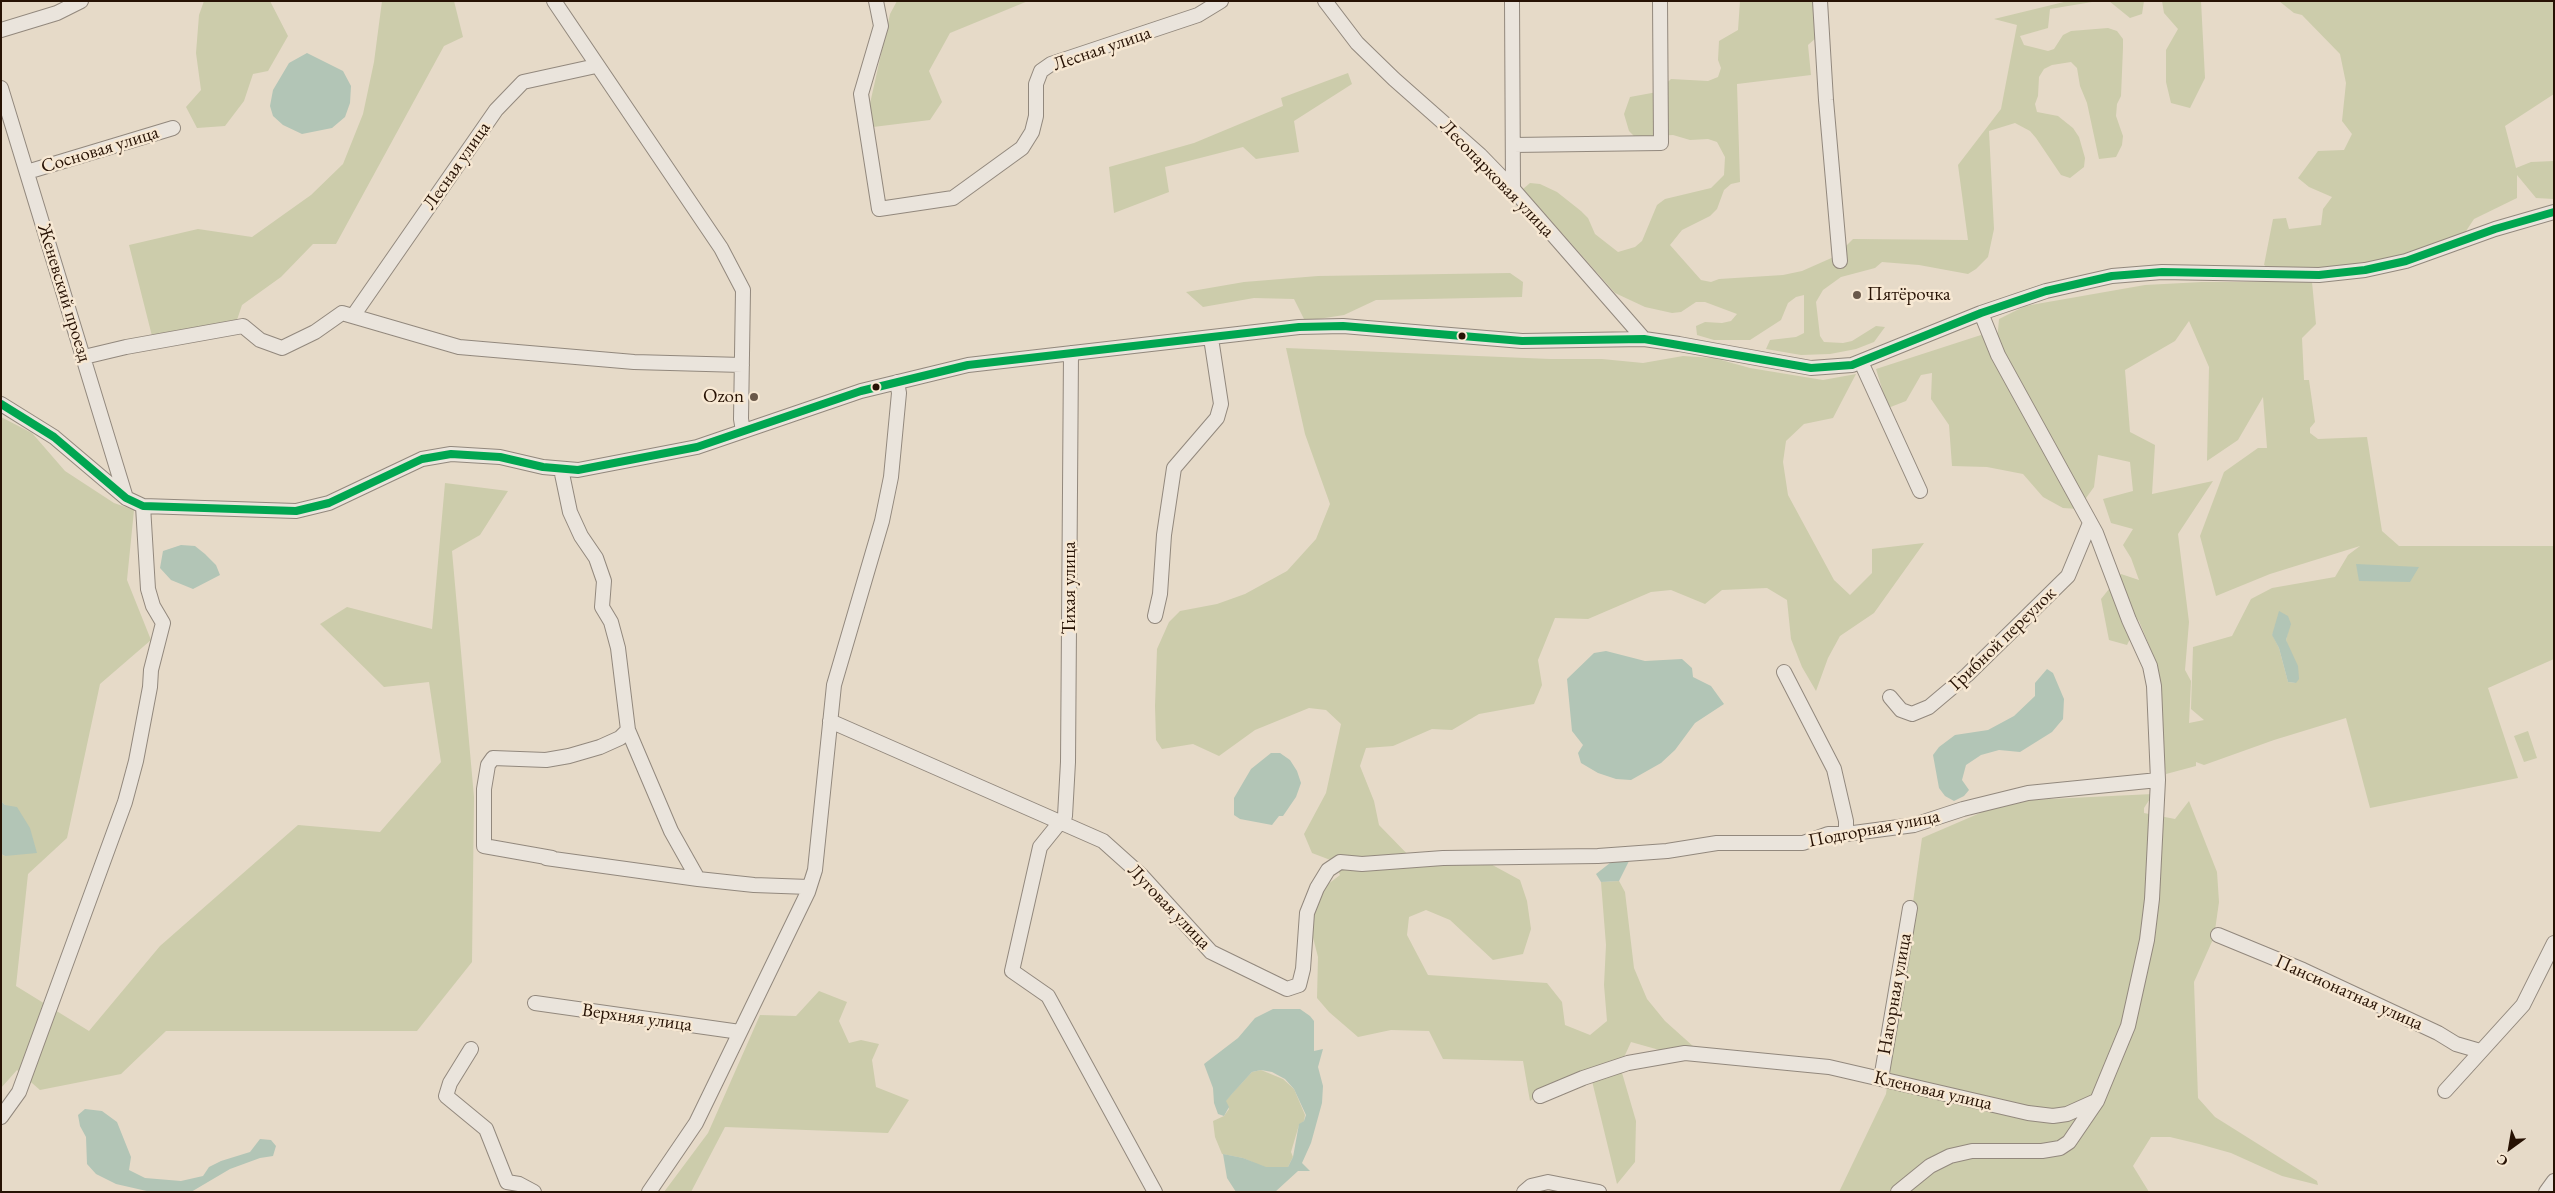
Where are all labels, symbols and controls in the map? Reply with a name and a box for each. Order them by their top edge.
street label: Лесная улица [1050,22,1154,76]
street label: Лесопарковая улица [1435,115,1559,243]
street label: Лесная улица [418,118,496,214]
street label: Сосновая улица [38,121,162,179]
street label: Женевский проезд [32,221,96,365]
place label: Пятёрочка [1867,284,1951,306]
marker: Пятёрочка [1851,289,1863,301]
unlabelled marker [1457,331,1467,341]
unlabelled marker [871,382,881,392]
place label: Ozon [703,386,744,408]
marker: Ozon [748,391,760,403]
street label: Тихая улица [1059,542,1081,634]
street label: Грибной переулок [1945,582,2061,696]
street label: Подгорная улица [1806,805,1942,853]
street label: Луговая улица [1123,859,1215,955]
street label: Нагорная улица [1873,931,1917,1057]
street label: Пансионатная улица [2272,950,2426,1036]
street label: Верхняя улица [580,999,694,1037]
street label: Кленовая улица [1872,1066,1994,1116]
north arrow [2485,1123,2535,1173]
text: С [2493,1150,2511,1171]

